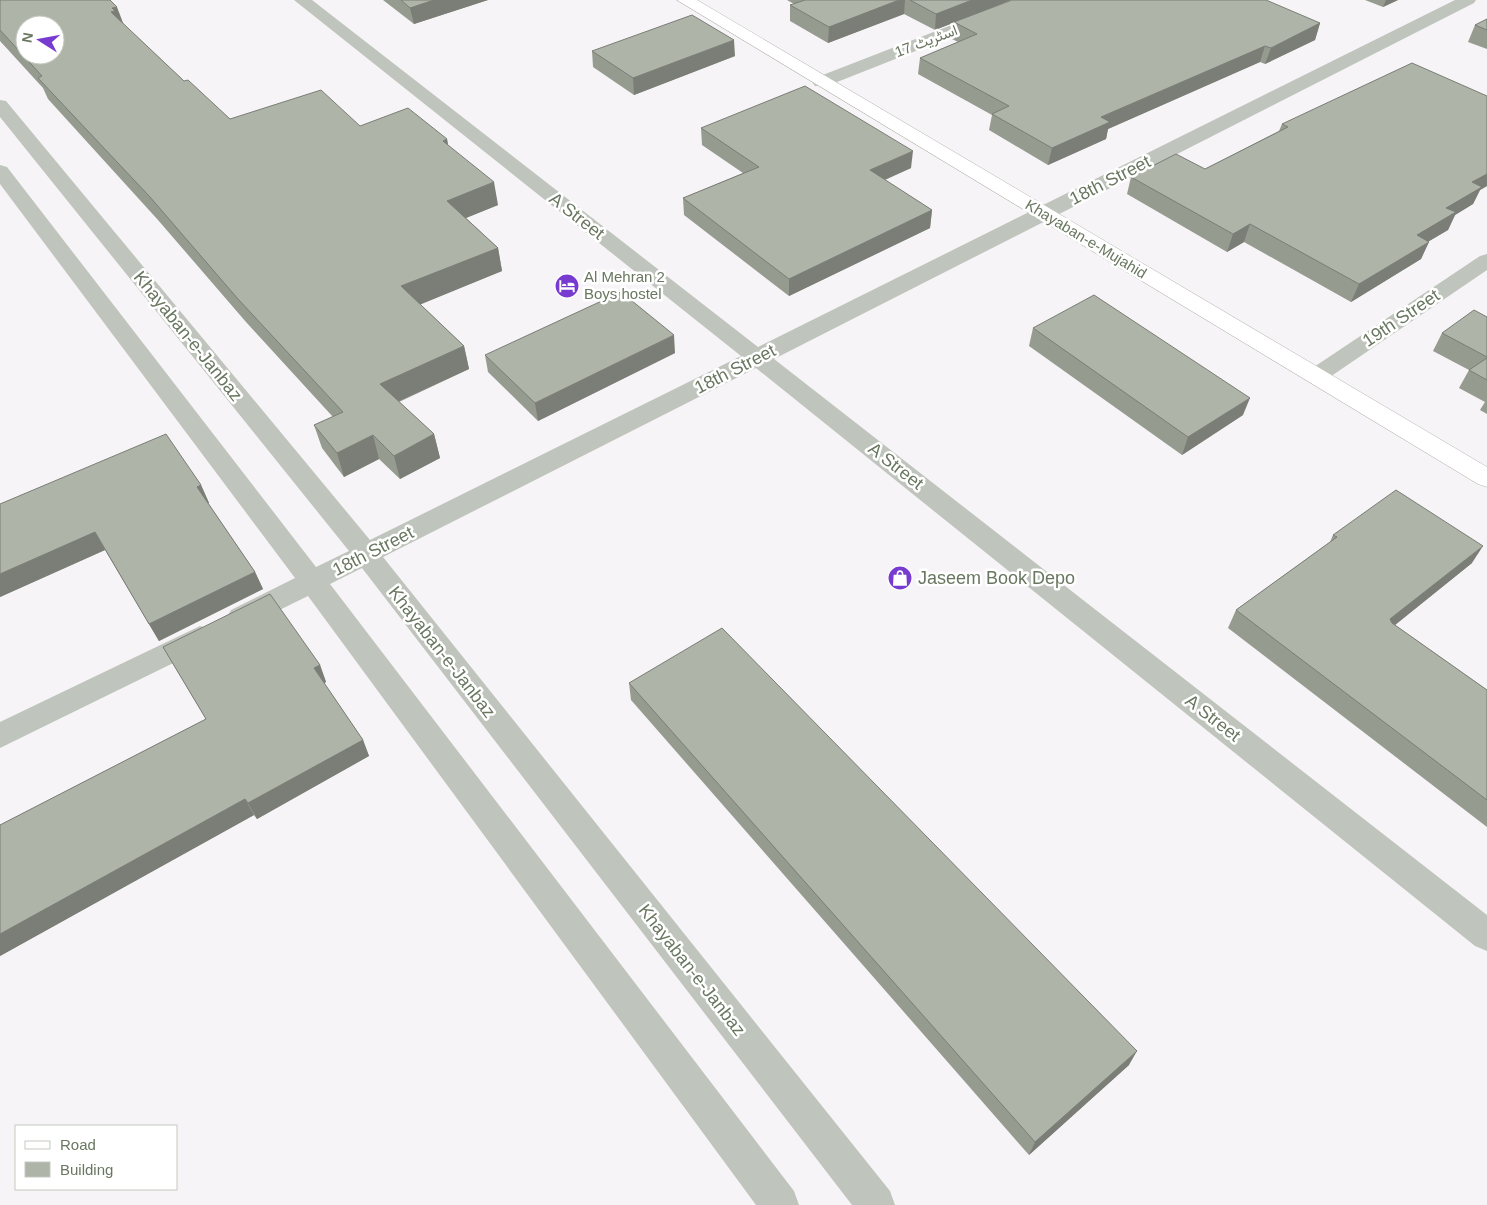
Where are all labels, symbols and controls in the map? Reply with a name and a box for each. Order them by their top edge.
north arrow [15,15,65,65]
street label: اسٹریٹ 17 [892,21,960,61]
text: N [18,31,36,44]
street label: 18th Street [1066,151,1154,209]
street label: A Street [546,188,608,244]
street label: Khayaban-e-Mujahid [1023,196,1150,282]
street label: Khayaban-e-Janbaz [130,267,246,405]
place label: Al Mehran 2 Boys hostel [584,268,665,302]
hotel icon: Al Mehran 2 Boys hostel [554,273,580,299]
street label: 19th Street [1359,285,1443,351]
street label: 18th Street [691,340,779,398]
street label: A Street [865,438,927,494]
street label: 18th Street [329,522,417,580]
shop icon: Jaseem Book Depo [887,565,913,591]
place label: Jaseem Book Depo [918,568,1075,588]
street label: Khayaban-e-Janbaz [385,582,499,722]
street label: A Street [1182,690,1244,746]
street label: Khayaban-e-Janbaz [635,900,749,1040]
legend [15,1125,178,1190]
text: Road [60,1136,96,1153]
text: Building [60,1161,113,1178]

